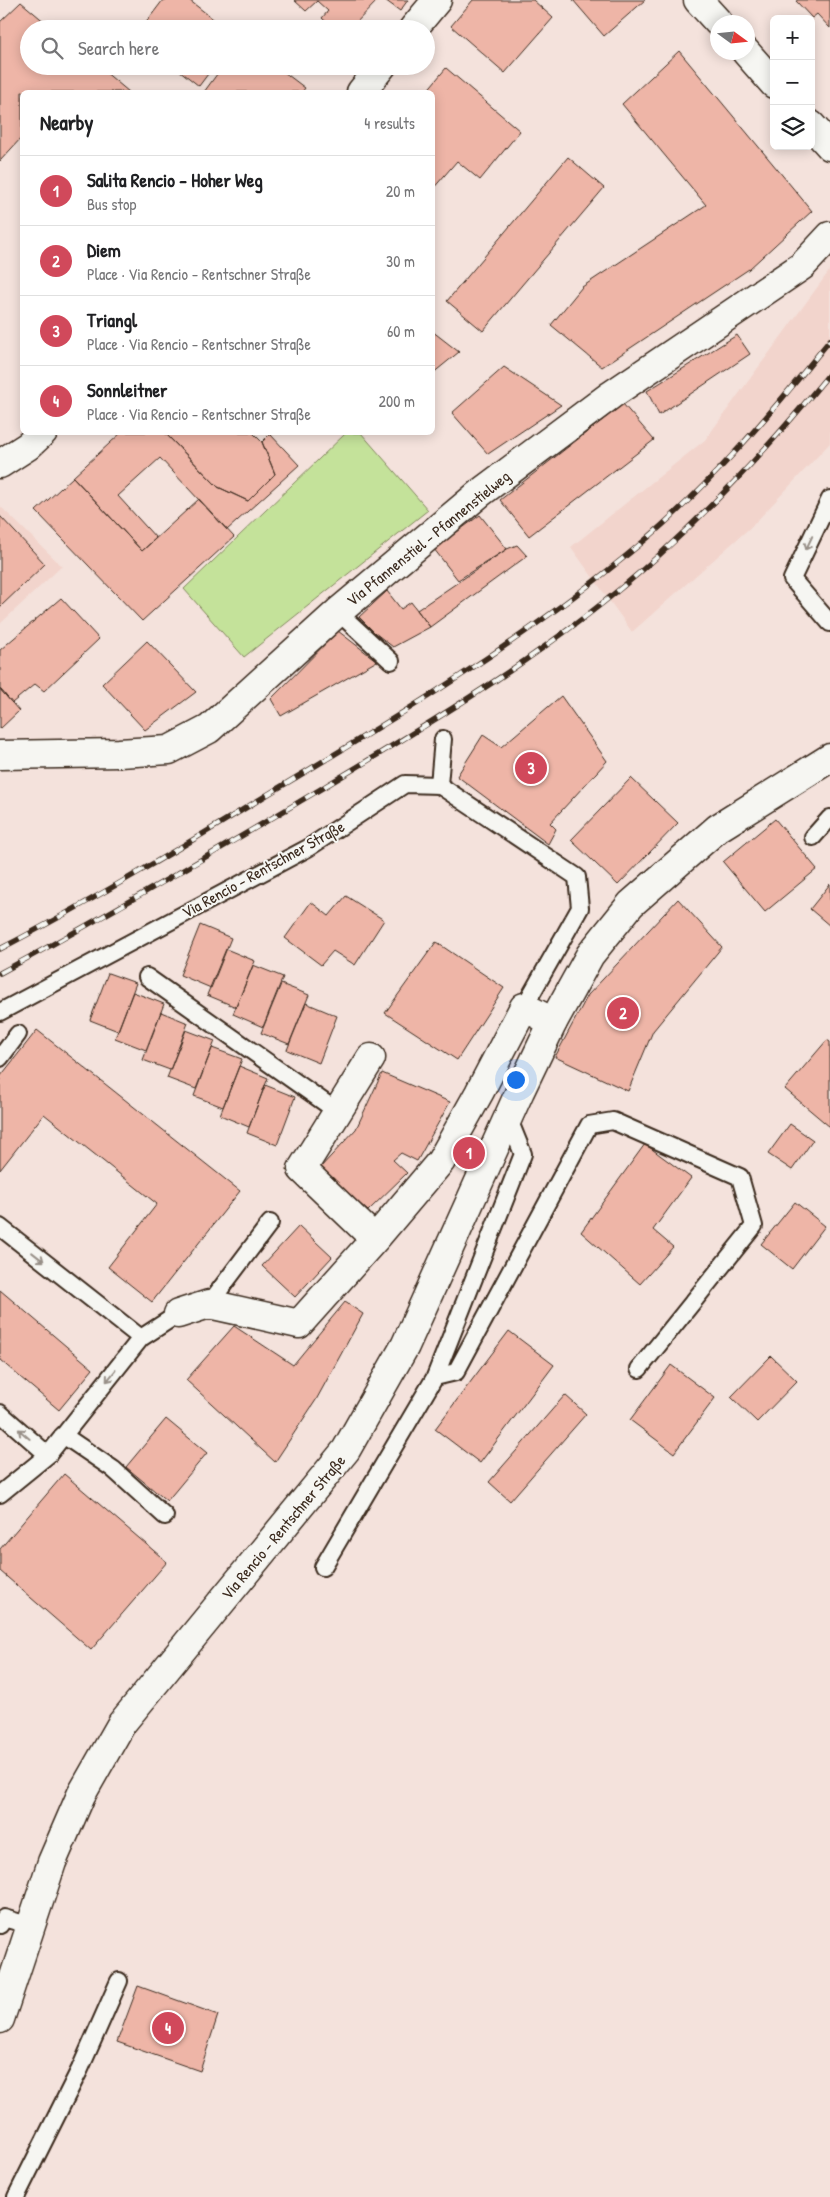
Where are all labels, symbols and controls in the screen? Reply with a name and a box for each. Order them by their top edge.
north arrow [710,15,755,60]
map controls [770,15,815,150]
button: + [770,15,815,60]
search box [20,20,435,75]
icon: search [38,34,66,62]
text: Search here [78,35,159,61]
button: − [770,60,815,105]
button: layers [770,105,815,150]
text: Nearby [40,108,93,137]
text: 4 results [364,112,415,134]
text: Salita Rencio - Hoher Weg [87,167,263,193]
text: 1 [53,180,59,202]
text: 20 m [386,180,415,202]
text: Bus stop [87,193,136,215]
text: Diem [87,237,121,263]
text: 2 [52,250,60,272]
text: 30 m [386,250,415,272]
text: Place · Via Rencio - Rentschner Straße [87,263,311,285]
text: Triangl [87,307,137,333]
text: 3 [52,320,60,342]
text: 60 m [387,320,415,342]
text: Place · Via Rencio - Rentschner Straße [87,333,311,355]
text: Sonnleitner [87,377,167,403]
text: 4 [53,390,59,412]
text: 200 m [379,390,415,412]
text: Place · Via Rencio - Rentschner Straße [87,403,311,425]
street label: Via Pfannenstiel - Pfannenstielweg [342,465,514,611]
one-way arrow [803,535,813,550]
pin: 3 [515,749,547,787]
street label: Via Rencio - Rentschner Straße [178,815,349,923]
pin: 2 [607,994,639,1032]
your location [503,1067,529,1093]
pin: 1 [453,1134,485,1172]
one-way arrow [31,1252,45,1262]
one-way arrow [105,1369,116,1382]
one-way arrow [17,1428,30,1440]
street label: Via Rencio - Rentschner Straße [216,1450,350,1604]
pin: 4 [152,2009,184,2047]

